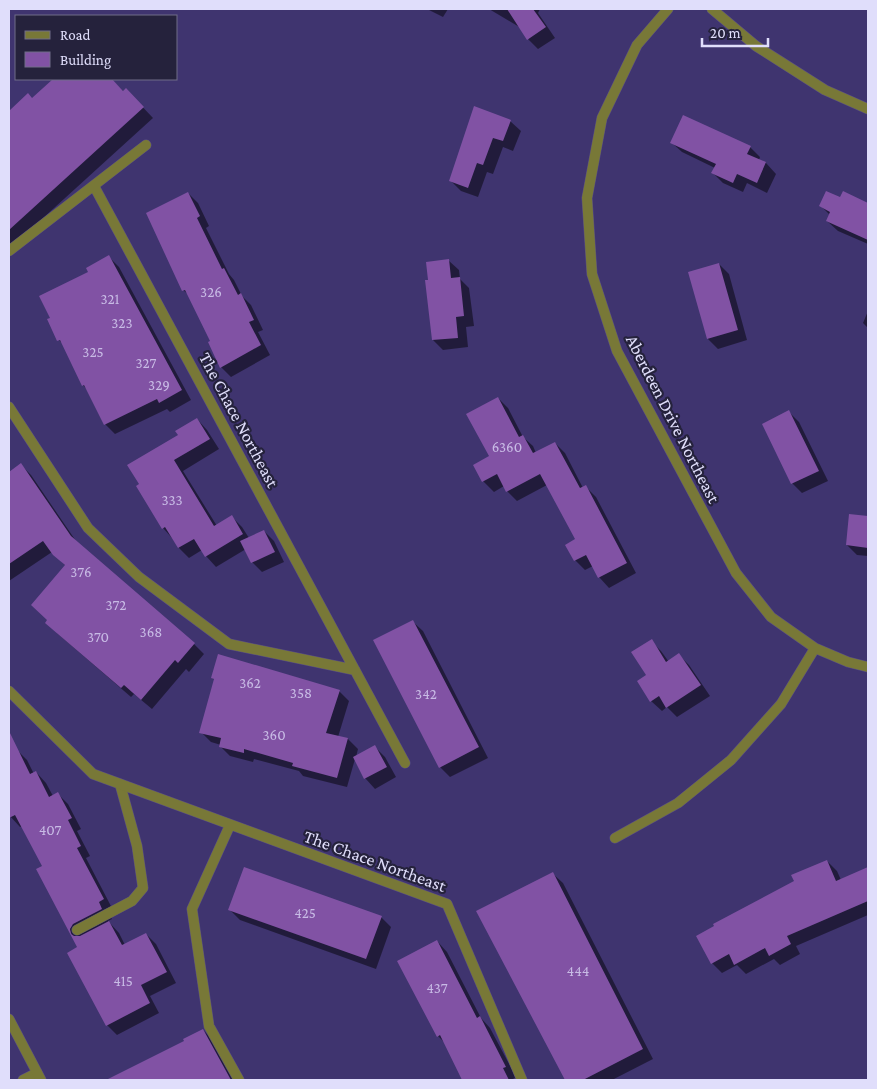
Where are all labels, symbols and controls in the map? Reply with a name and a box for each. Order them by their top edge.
legend [15,15,178,80]
scale bar [702,15,768,47]
text: 20 m [710,25,741,41]
text: Road [60,27,91,43]
text: Building [60,52,111,69]
house number: 326 [200,284,222,300]
house number: 321 [100,291,120,307]
house number: 323 [111,315,133,331]
street label: Aberdeen Drive Northeast [622,332,725,507]
house number: 325 [82,344,104,360]
street label: The Chace Northeast [195,349,284,492]
house number: 327 [136,355,157,371]
house number: 329 [148,377,170,393]
house number: 6360 [492,439,522,455]
house number: 333 [161,492,183,508]
house number: 376 [70,564,92,580]
house number: 372 [105,597,127,613]
house number: 368 [140,624,162,640]
house number: 370 [87,629,109,645]
house number: 362 [239,675,261,691]
house number: 358 [290,685,312,701]
house number: 342 [415,686,437,702]
house number: 360 [262,727,286,743]
house number: 407 [39,822,61,838]
street label: The Chace Northeast [301,826,450,896]
house number: 425 [294,905,316,921]
house number: 444 [567,963,589,979]
house number: 415 [113,973,133,989]
house number: 437 [426,980,448,996]

